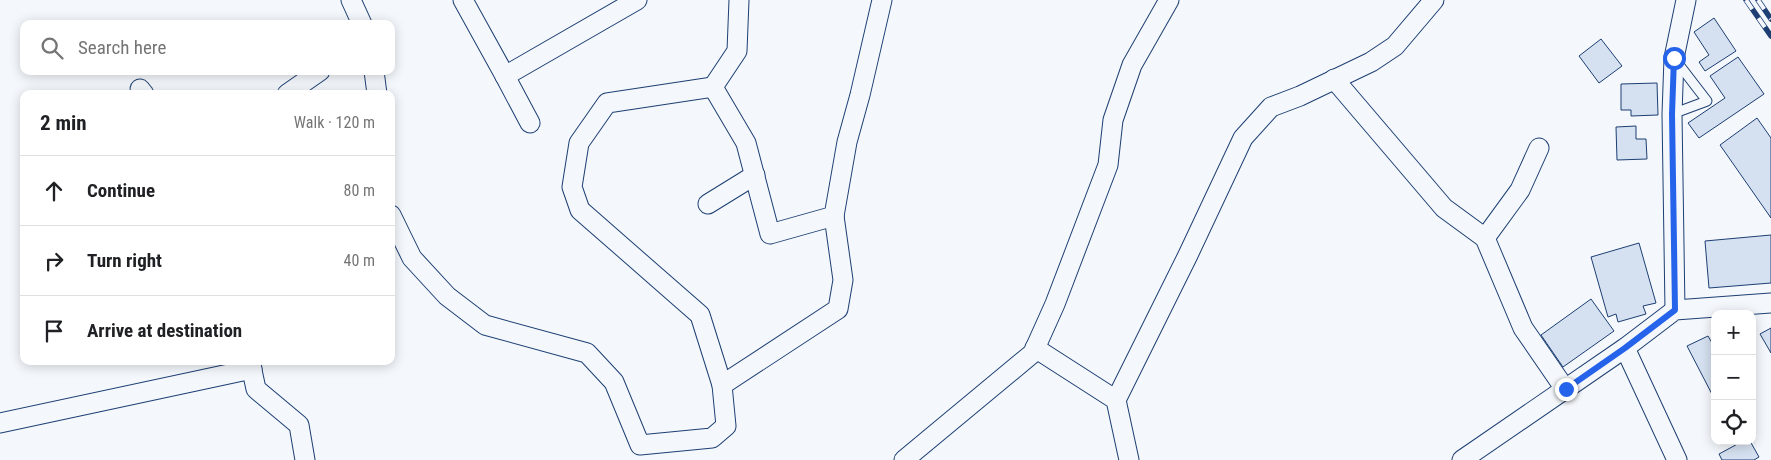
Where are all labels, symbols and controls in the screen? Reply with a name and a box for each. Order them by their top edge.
search box [20,20,395,75]
icon: search [38,34,66,62]
text: Search here [78,36,166,59]
route start [1663,47,1686,70]
text: 2 min [40,111,87,135]
text: Walk · 120 m [294,113,375,132]
icon: ahead [40,177,68,205]
text: Continue [87,179,155,202]
text: 80 m [343,181,375,200]
icon: right [40,247,68,275]
text: Turn right [87,249,162,272]
text: 40 m [343,251,375,270]
map controls [1711,310,1756,445]
button: + [1711,310,1756,355]
icon: arrive [40,317,68,345]
text: Arrive at destination [87,319,242,342]
button: − [1711,355,1756,400]
route end [1555,378,1578,401]
button: locate [1711,400,1756,445]

